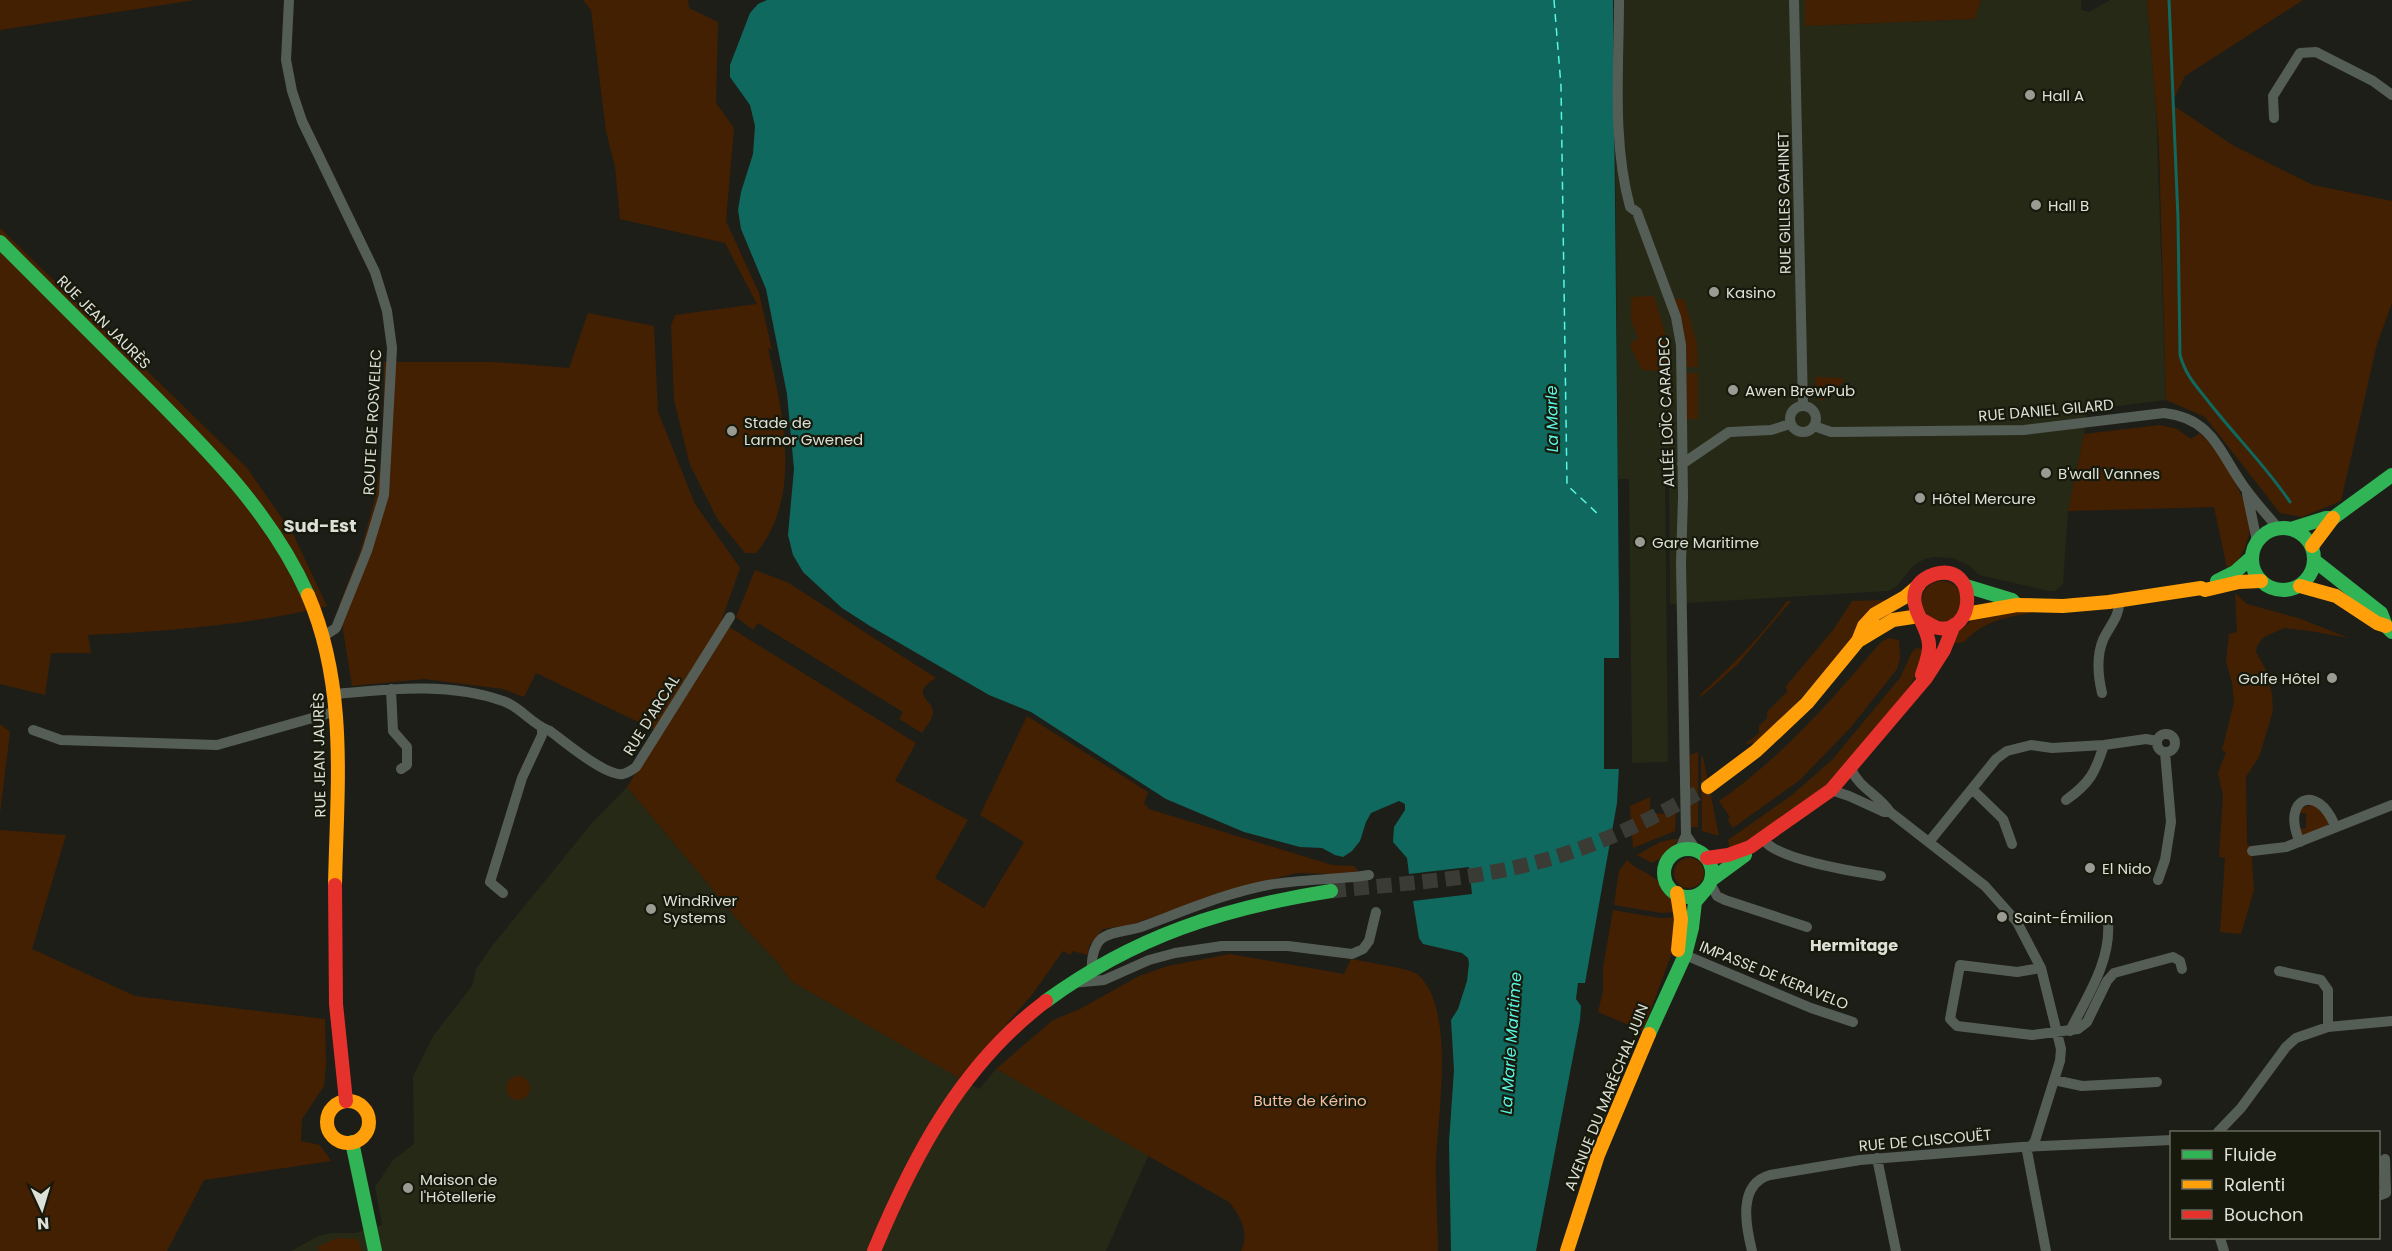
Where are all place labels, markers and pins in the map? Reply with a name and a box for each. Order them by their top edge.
place label: Hall A [2042,85,2084,106]
marker: Hall A [2023,88,2037,102]
place label: Hall B [2048,195,2089,216]
marker: Hall B [2029,198,2043,212]
place label: Kasino [1726,282,1776,303]
marker: Kasino [1707,285,1721,299]
place label: Awen BrewPub [1745,380,1855,401]
marker: Awen BrewPub [1726,383,1740,397]
place label: Stade de Larmor Gwened [744,412,863,450]
marker: Stade de Larmor Gwened [725,424,739,438]
place label: B'wall Vannes [2058,463,2160,484]
marker: B'wall Vannes [2039,466,2053,480]
place label: Hôtel Mercure [1932,488,2036,509]
marker: Hôtel Mercure [1913,491,1927,505]
place label: Gare Maritime [1652,532,1759,553]
marker: Gare Maritime [1633,535,1647,549]
place label: Golfe Hôtel [2238,668,2320,689]
marker: Golfe Hôtel [2325,671,2339,685]
place label: El Nido [2102,858,2151,879]
marker: El Nido [2083,861,2097,875]
place label: WindRiver Systems [663,890,738,928]
marker: WindRiver Systems [644,902,658,916]
place label: Saint-Émilion [2014,907,2113,928]
marker: Saint-Émilion [1995,910,2009,924]
place label: Maison de l'Hôtellerie [420,1169,497,1207]
marker: Maison de l'Hôtellerie [401,1181,415,1195]

